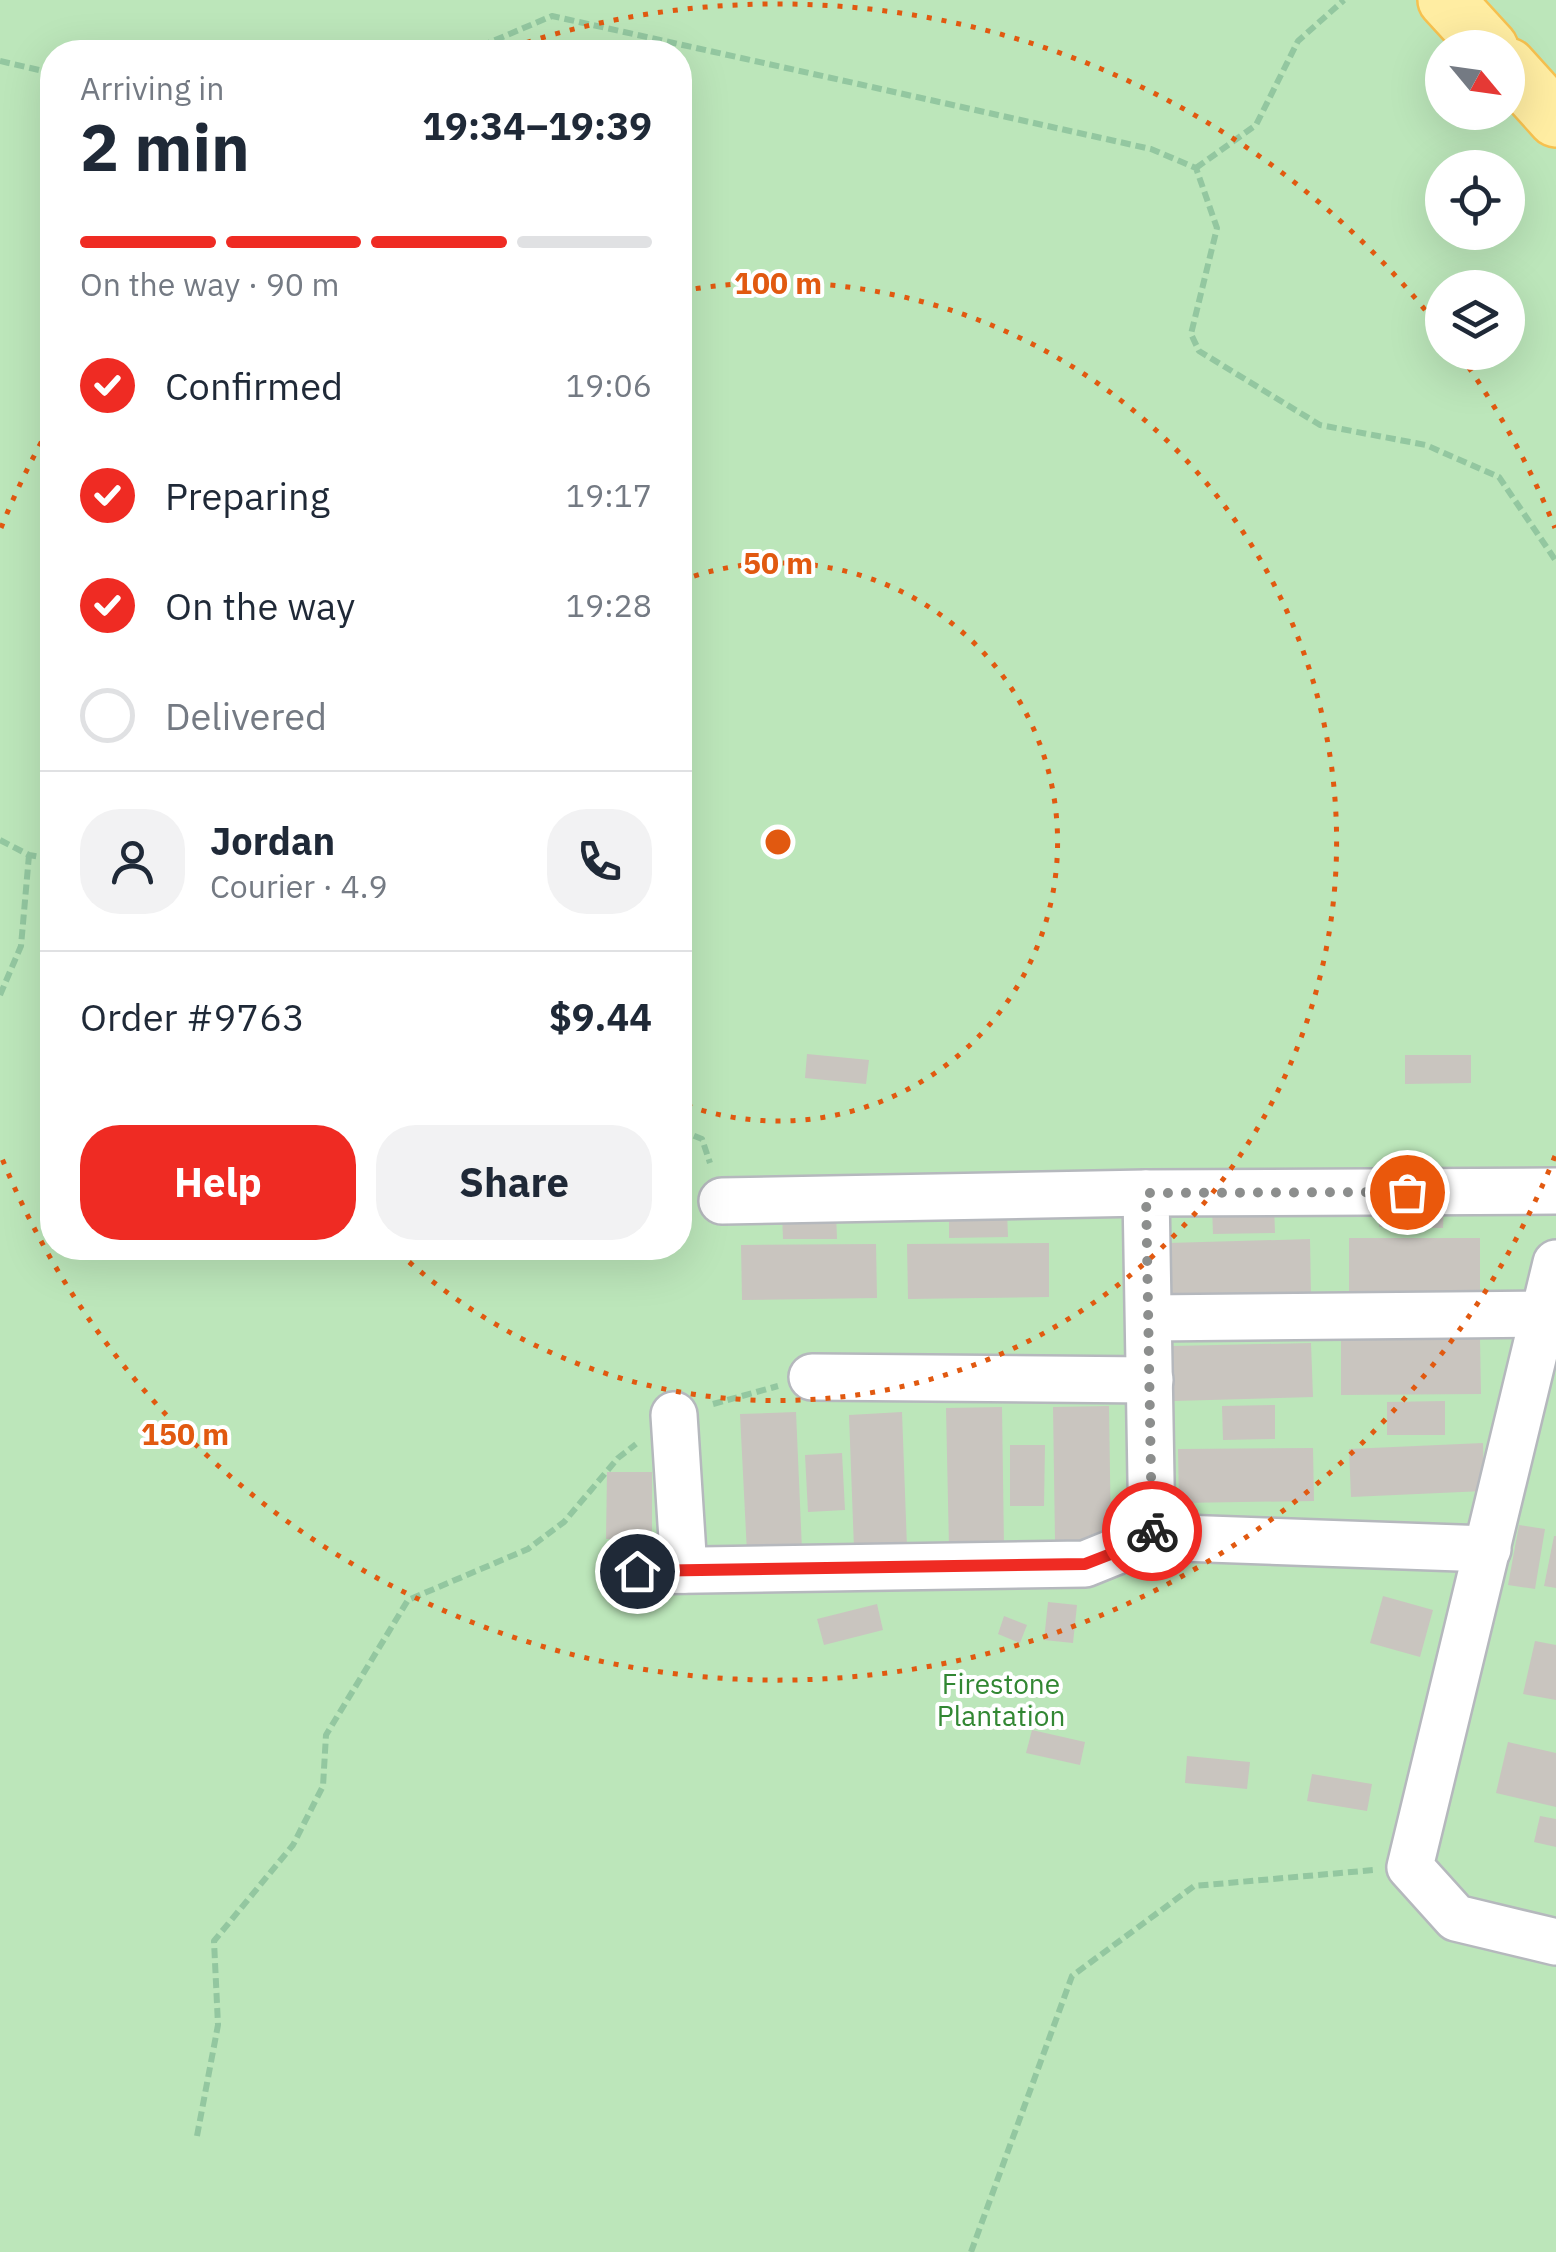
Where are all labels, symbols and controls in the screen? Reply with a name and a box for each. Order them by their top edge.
north arrow [1425,30,1525,130]
map controls [1425,30,1525,370]
text: Arriving in [80,67,225,109]
text: 19:34–19:39 [422,101,652,150]
text: 2 min [80,104,250,189]
button: locate [1425,150,1525,250]
text: On the way · 90 m [80,263,340,305]
text: 100 m [734,263,822,302]
button: layers [1425,270,1525,370]
icon: check [80,358,135,413]
text: Confirmed [165,361,343,410]
text: 19:06 [566,364,652,406]
icon: check [80,468,135,523]
text: Preparing [165,471,330,520]
text: 19:17 [566,474,652,516]
text: 50 m [743,543,813,582]
icon: check [80,578,135,633]
text: On the way [165,581,355,630]
text: 19:28 [566,584,652,626]
text: Delivered [165,691,327,740]
button: person [80,809,185,914]
button: phone [547,809,652,914]
text: Jordan [210,816,335,865]
centre of rings [760,824,796,860]
text: Courier · 4.9 [210,865,388,907]
text: Order #9763 [80,992,305,1041]
text: $9.44 [549,992,652,1041]
button: Help [80,1125,356,1240]
button: Share [376,1125,652,1240]
pin [1365,1150,1450,1235]
icon: bag [1380,1165,1435,1220]
text: 150 m [141,1414,229,1453]
courier [1102,1481,1202,1581]
icon: bike [1125,1504,1180,1559]
pin [595,1529,680,1614]
icon: home [610,1544,665,1599]
park label: Firestone Plantation [937,1665,1065,1734]

